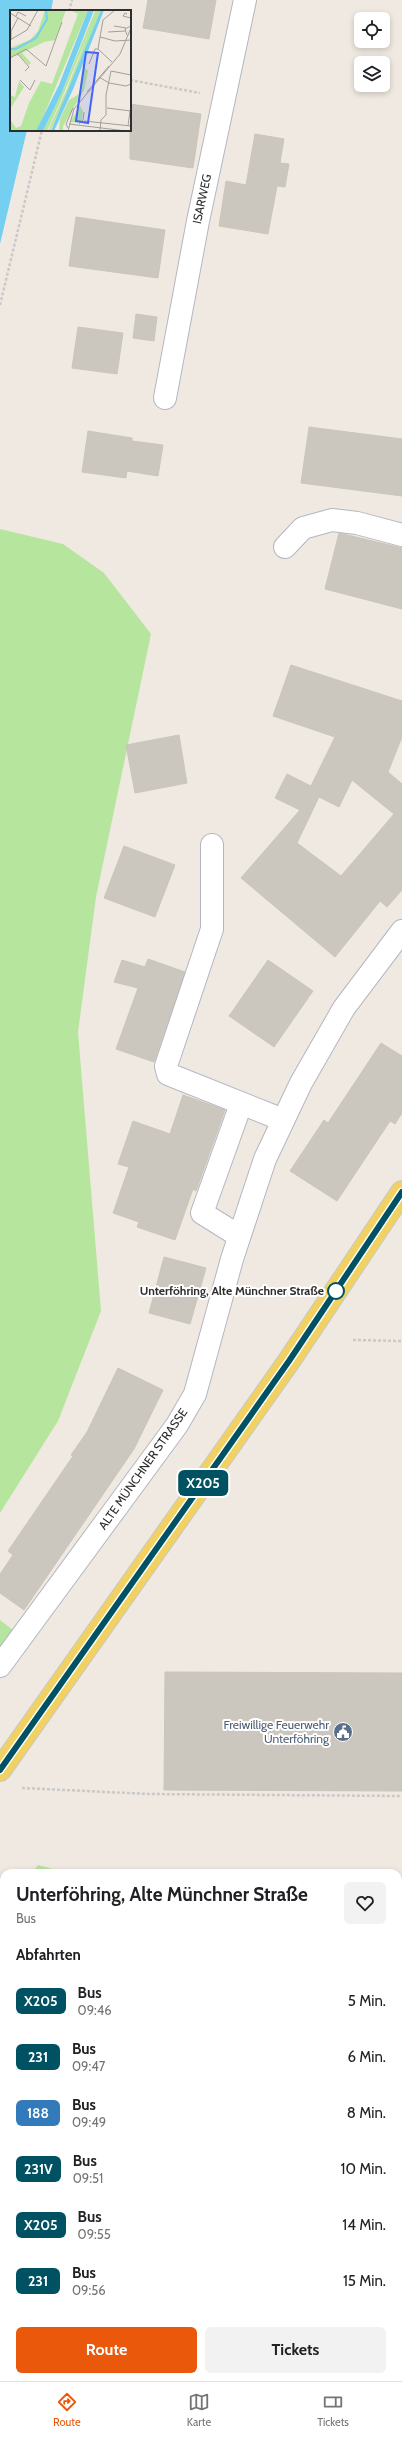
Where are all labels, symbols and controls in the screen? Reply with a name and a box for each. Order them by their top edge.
inset map [10,10,131,131]
map controls [354,12,390,92]
button: locate [354,12,390,48]
button: layers [354,56,390,92]
street label: ISARWEG [189,173,214,225]
marker: Unterföhring, Alte Münchner Straße [327,1282,345,1300]
place label: Unterföhring, Alte Münchner Straße [140,1283,324,1298]
street label: ALTE MÜNCHNER STRASSE [95,1405,190,1532]
line badge: X205 [175,1470,231,1496]
text: X205 [186,1474,220,1492]
place label: Freiwillige Feuerwehr Unterföhring [223,1717,330,1746]
public building icon: Freiwillige Feuerwehr Unterföhring [332,1721,354,1743]
button: heart [344,1882,386,1924]
text: Unterföhring, Alte Münchner Straße [16,1883,308,1906]
text: Bus [16,1910,36,1926]
text: Abfahrten [16,1946,81,1964]
text: Bus [78,1984,102,2002]
text: X205 [24,1992,58,2010]
text: 5 Min. [348,1992,386,2010]
text: 09:46 [78,2002,112,2018]
text: Bus [72,2040,96,2058]
text: 231 [28,2048,48,2066]
text: 6 Min. [347,2048,386,2066]
text: 09:47 [72,2058,105,2074]
text: Bus [72,2096,96,2114]
text: 188 [27,2104,49,2122]
text: 8 Min. [347,2104,386,2122]
text: 09:49 [72,2114,106,2130]
text: Bus [73,2152,97,2170]
text: 231V [24,2160,53,2178]
text: 10 Min. [341,2160,386,2178]
text: 09:51 [73,2170,103,2186]
text: Bus [78,2208,102,2226]
text: X205 [24,2216,58,2234]
text: 14 Min. [342,2216,386,2234]
text: 09:55 [78,2226,111,2242]
text: Bus [72,2264,96,2282]
text: 231 [28,2272,48,2290]
text: 15 Min. [343,2272,386,2290]
text: 09:56 [72,2282,106,2298]
button: Route [16,2327,197,2373]
button: Tickets [205,2327,386,2373]
tab: Route [53,2391,81,2429]
tab: Karte [187,2391,211,2429]
tab: Tickets [317,2391,349,2429]

